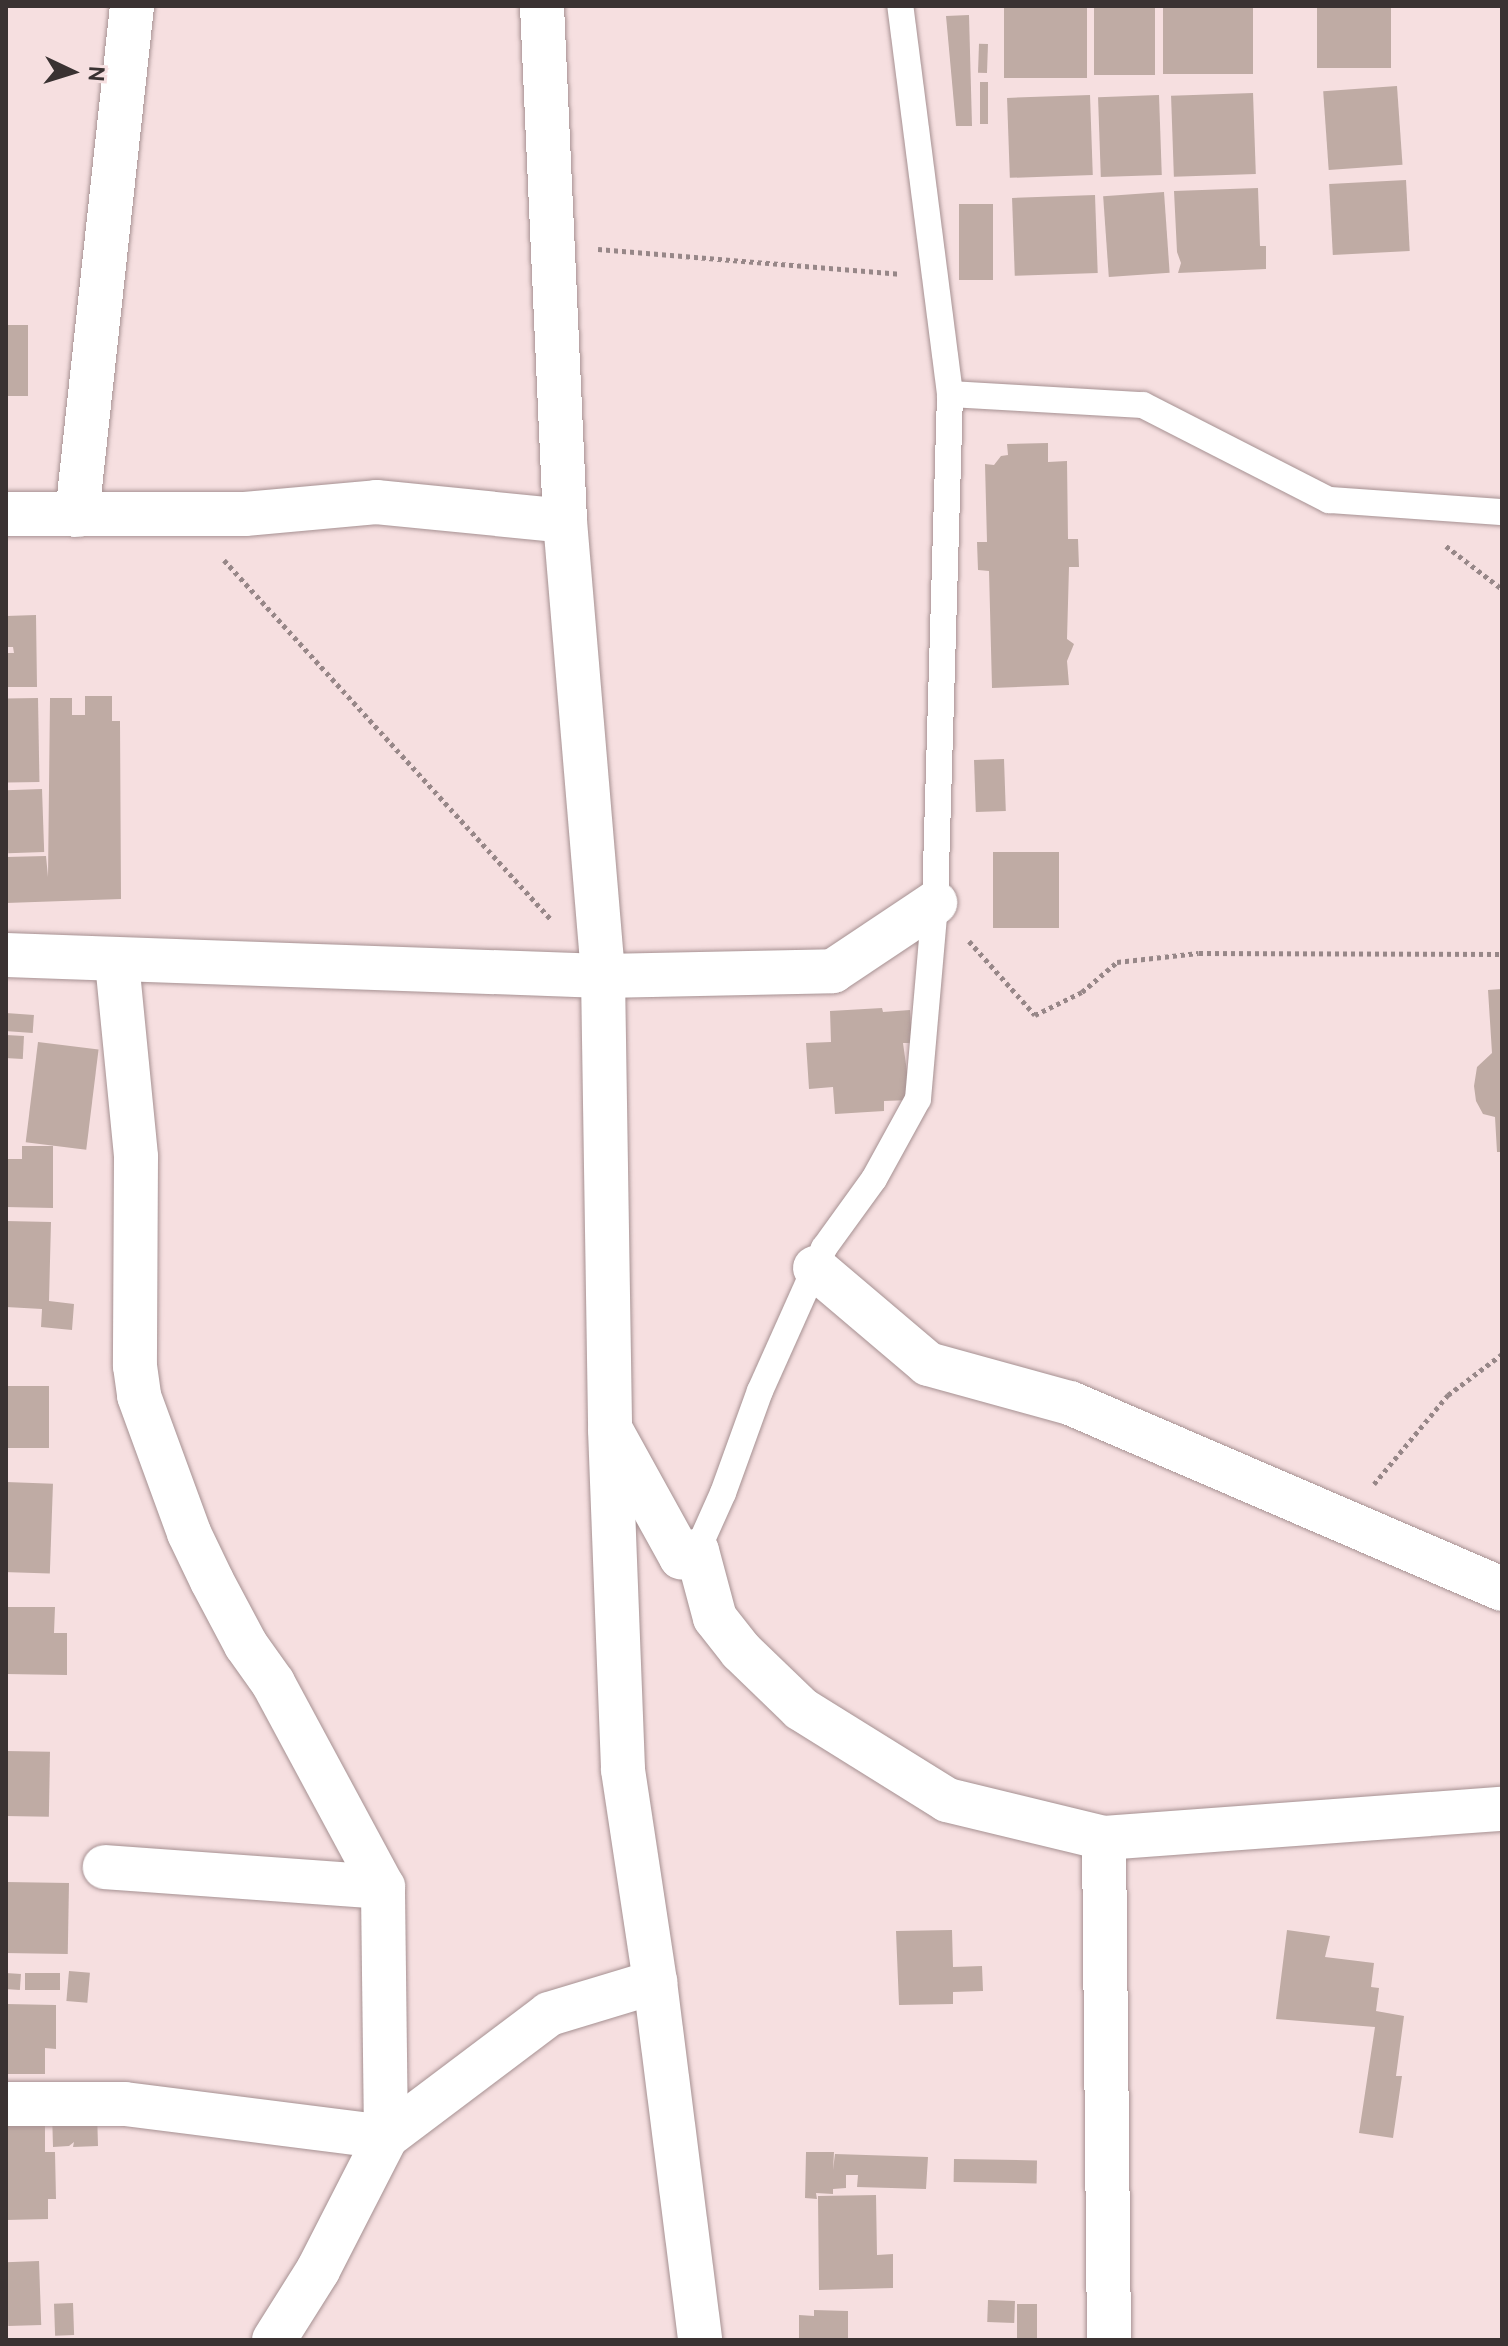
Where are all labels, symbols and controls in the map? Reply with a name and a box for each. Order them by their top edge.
north arrow [32,32,112,112]
text: N [82,65,110,82]

